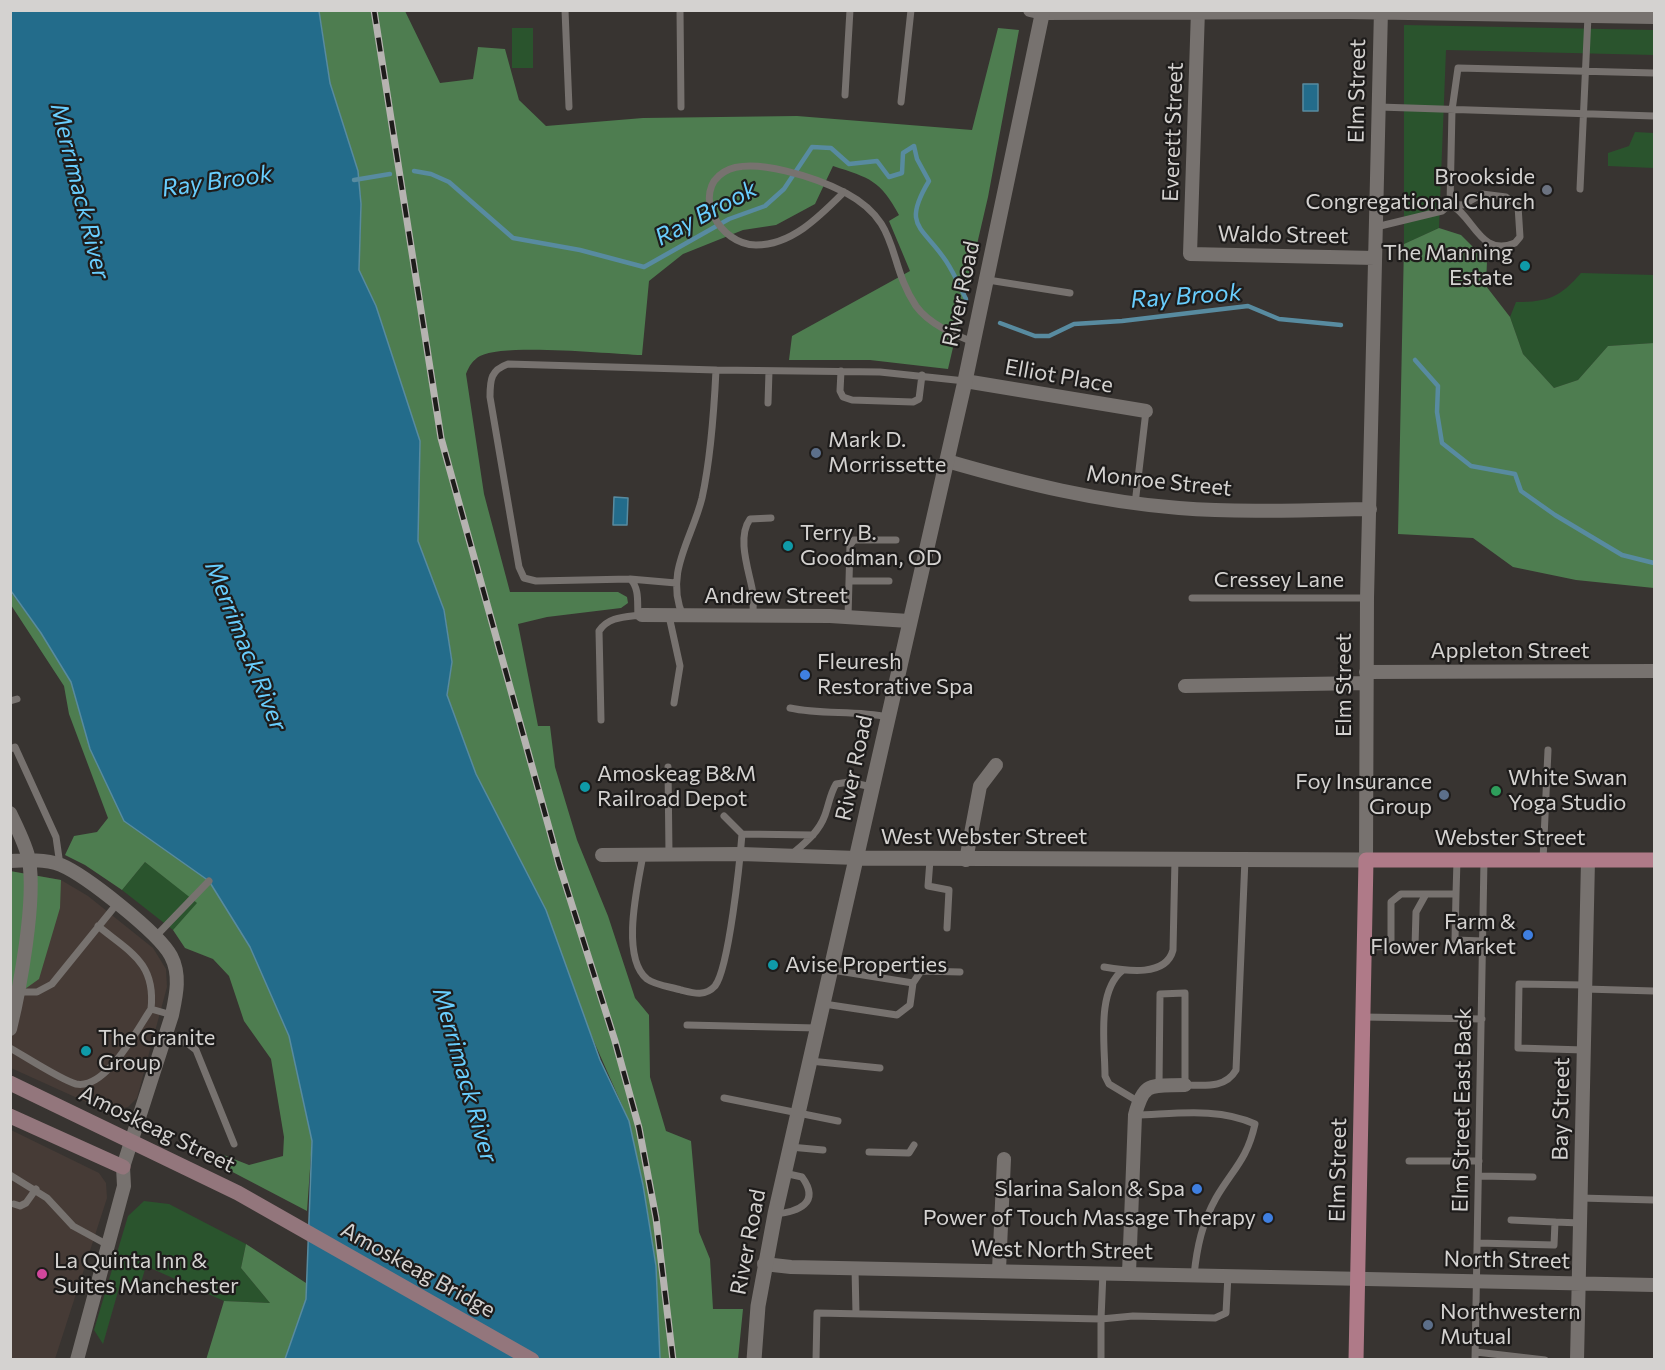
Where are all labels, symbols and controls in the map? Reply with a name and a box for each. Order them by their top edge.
street label: Elm Street [1343,39,1371,143]
street label: Everett Street [1157,62,1189,202]
water label: Merrimack River [44,100,116,282]
water label: Ray Brook [160,159,274,203]
place label: Brookside Congregational Church [1305,164,1535,216]
water label: Ray Brook [650,174,762,252]
marker: Brookside Congregational Church [1540,183,1554,197]
street label: Waldo Street [1217,221,1349,249]
street label: River Road [937,239,985,349]
place label: The Manning Estate [1383,240,1513,292]
marker: The Manning Estate [1518,259,1532,273]
water label: Ray Brook [1129,278,1243,314]
street label: Elliot Place [1003,353,1115,399]
place label: Mark D. Morrissette [828,427,946,478]
marker: Mark D. Morrissette [809,446,823,460]
street label: Monroe Street [1085,460,1233,502]
place label: Terry B. Goodman, OD [800,520,942,572]
marker: Terry B. Goodman, OD [781,539,795,553]
water label: Merrimack River [199,557,293,735]
street label: Cressey Lane [1214,567,1344,593]
street label: Andrew Street [704,583,848,609]
street label: Elm Street [1331,633,1357,737]
street label: Appleton Street [1430,638,1590,664]
place label: Fleuresh Restorative Spa [817,649,973,700]
marker: Fleuresh Restorative Spa [798,668,812,682]
street label: River Road [830,713,878,823]
place label: Amoskeag B&M Railroad Depot [597,761,756,812]
place label: White Swan Yoga Studio [1508,765,1627,816]
place label: Foy Insurance Group [1295,769,1432,820]
marker: Amoskeag B&M Railroad Depot [578,780,592,794]
marker: White Swan Yoga Studio [1489,784,1503,798]
marker: Foy Insurance Group [1437,788,1451,802]
street label: West Webster Street [881,824,1087,850]
street label: Webster Street [1435,825,1585,851]
place label: Farm & Flower Market [1370,909,1516,960]
marker: Farm & Flower Market [1521,928,1535,942]
place label: Avise Properties [785,952,947,978]
marker: Avise Properties [766,958,780,972]
water label: Merrimack River [426,984,504,1166]
street label: Elm Street East Back [1447,1007,1477,1213]
place label: The Granite Group [98,1025,215,1076]
marker: The Granite Group [79,1044,93,1058]
street label: Bay Street [1547,1057,1575,1161]
street label: Amoskeag Street [75,1080,239,1178]
street label: Elm Street [1324,1118,1352,1222]
place label: Slarina Salon & Spa [994,1176,1185,1202]
marker: Slarina Salon & Spa [1190,1182,1204,1196]
street label: River Road [725,1187,771,1297]
place label: Power of Touch Massage Therapy [923,1205,1256,1231]
marker: Power of Touch Massage Therapy [1261,1211,1275,1225]
street label: Amoskeag Bridge [336,1217,500,1323]
street label: West North Street [971,1235,1153,1265]
street label: North Street [1444,1246,1570,1274]
place label: La Quinta Inn & Suites Manchester [54,1248,239,1300]
marker: La Quinta Inn & Suites Manchester [35,1267,49,1281]
place label: Northwestern Mutual [1440,1299,1581,1350]
marker: Northwestern Mutual [1421,1318,1435,1332]

